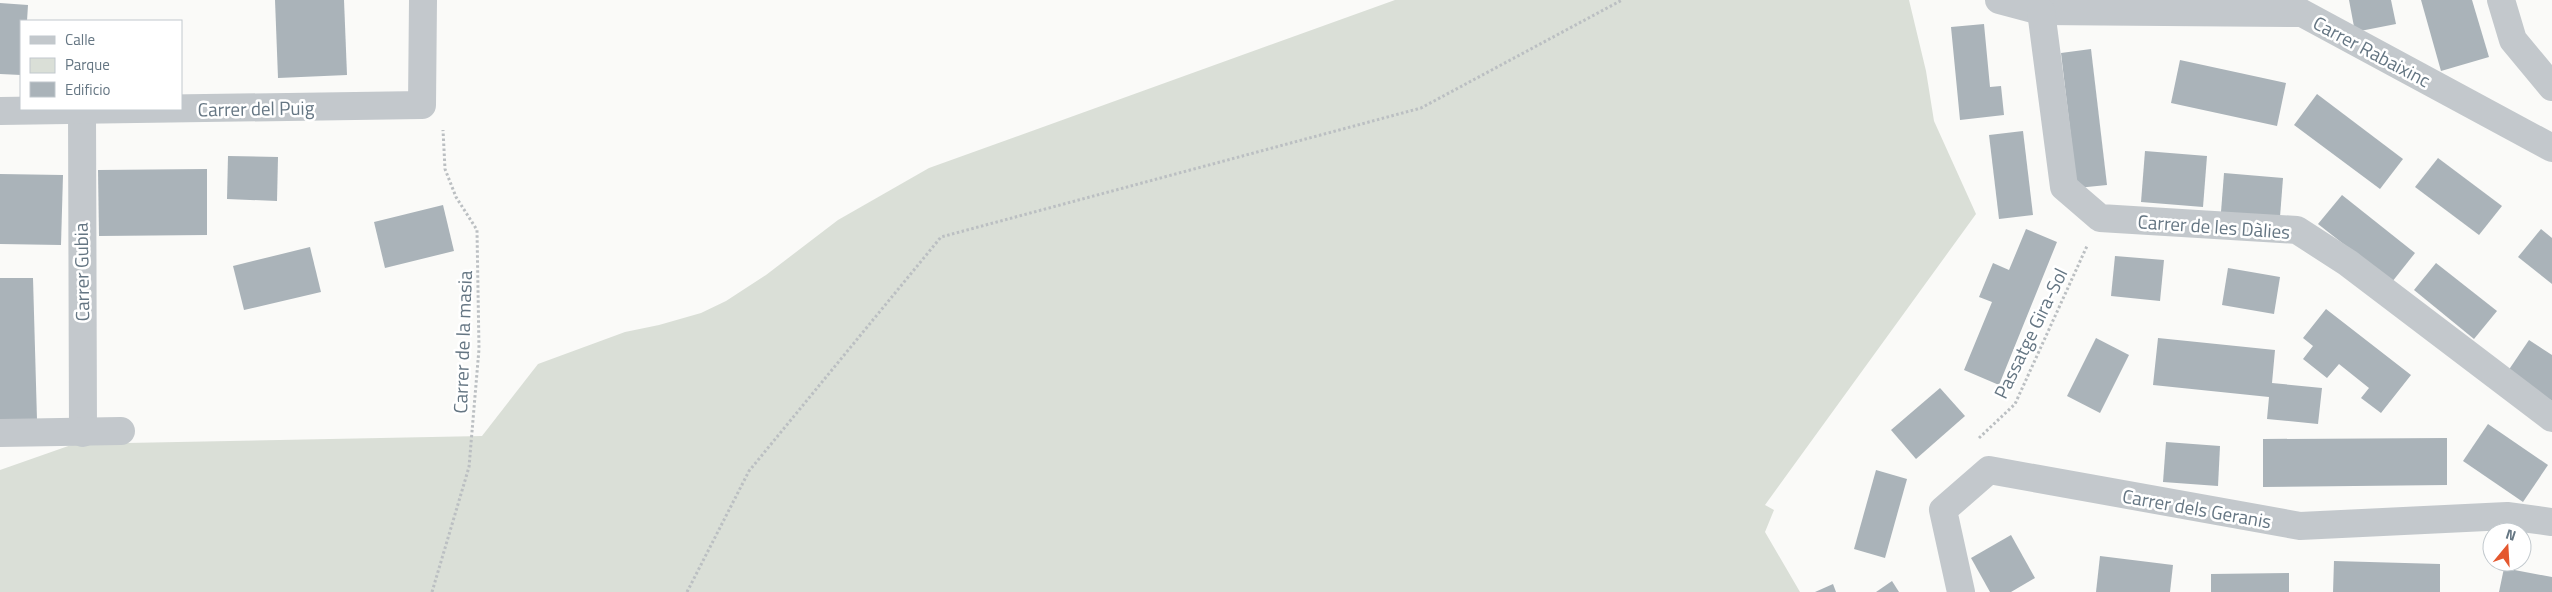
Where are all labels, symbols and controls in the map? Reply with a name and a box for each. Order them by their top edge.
street label: Carrer Rabaixinc [2308,8,2436,94]
legend [20,20,182,110]
text: Calle [65,28,95,51]
text: Parque [65,53,110,76]
text: Edificio [65,78,110,101]
street label: Carrer del Puig [197,92,315,124]
street label: Carrer de les Dàlies [2137,206,2291,246]
street label: Carrer Gubia [66,222,96,322]
street label: Passatge Gira-Sol [1986,263,2074,403]
street label: Carrer de la masia [445,270,479,414]
street label: Carrer dels Geranis [2120,481,2274,535]
north arrow [2482,522,2532,572]
text: N [2503,523,2519,546]

